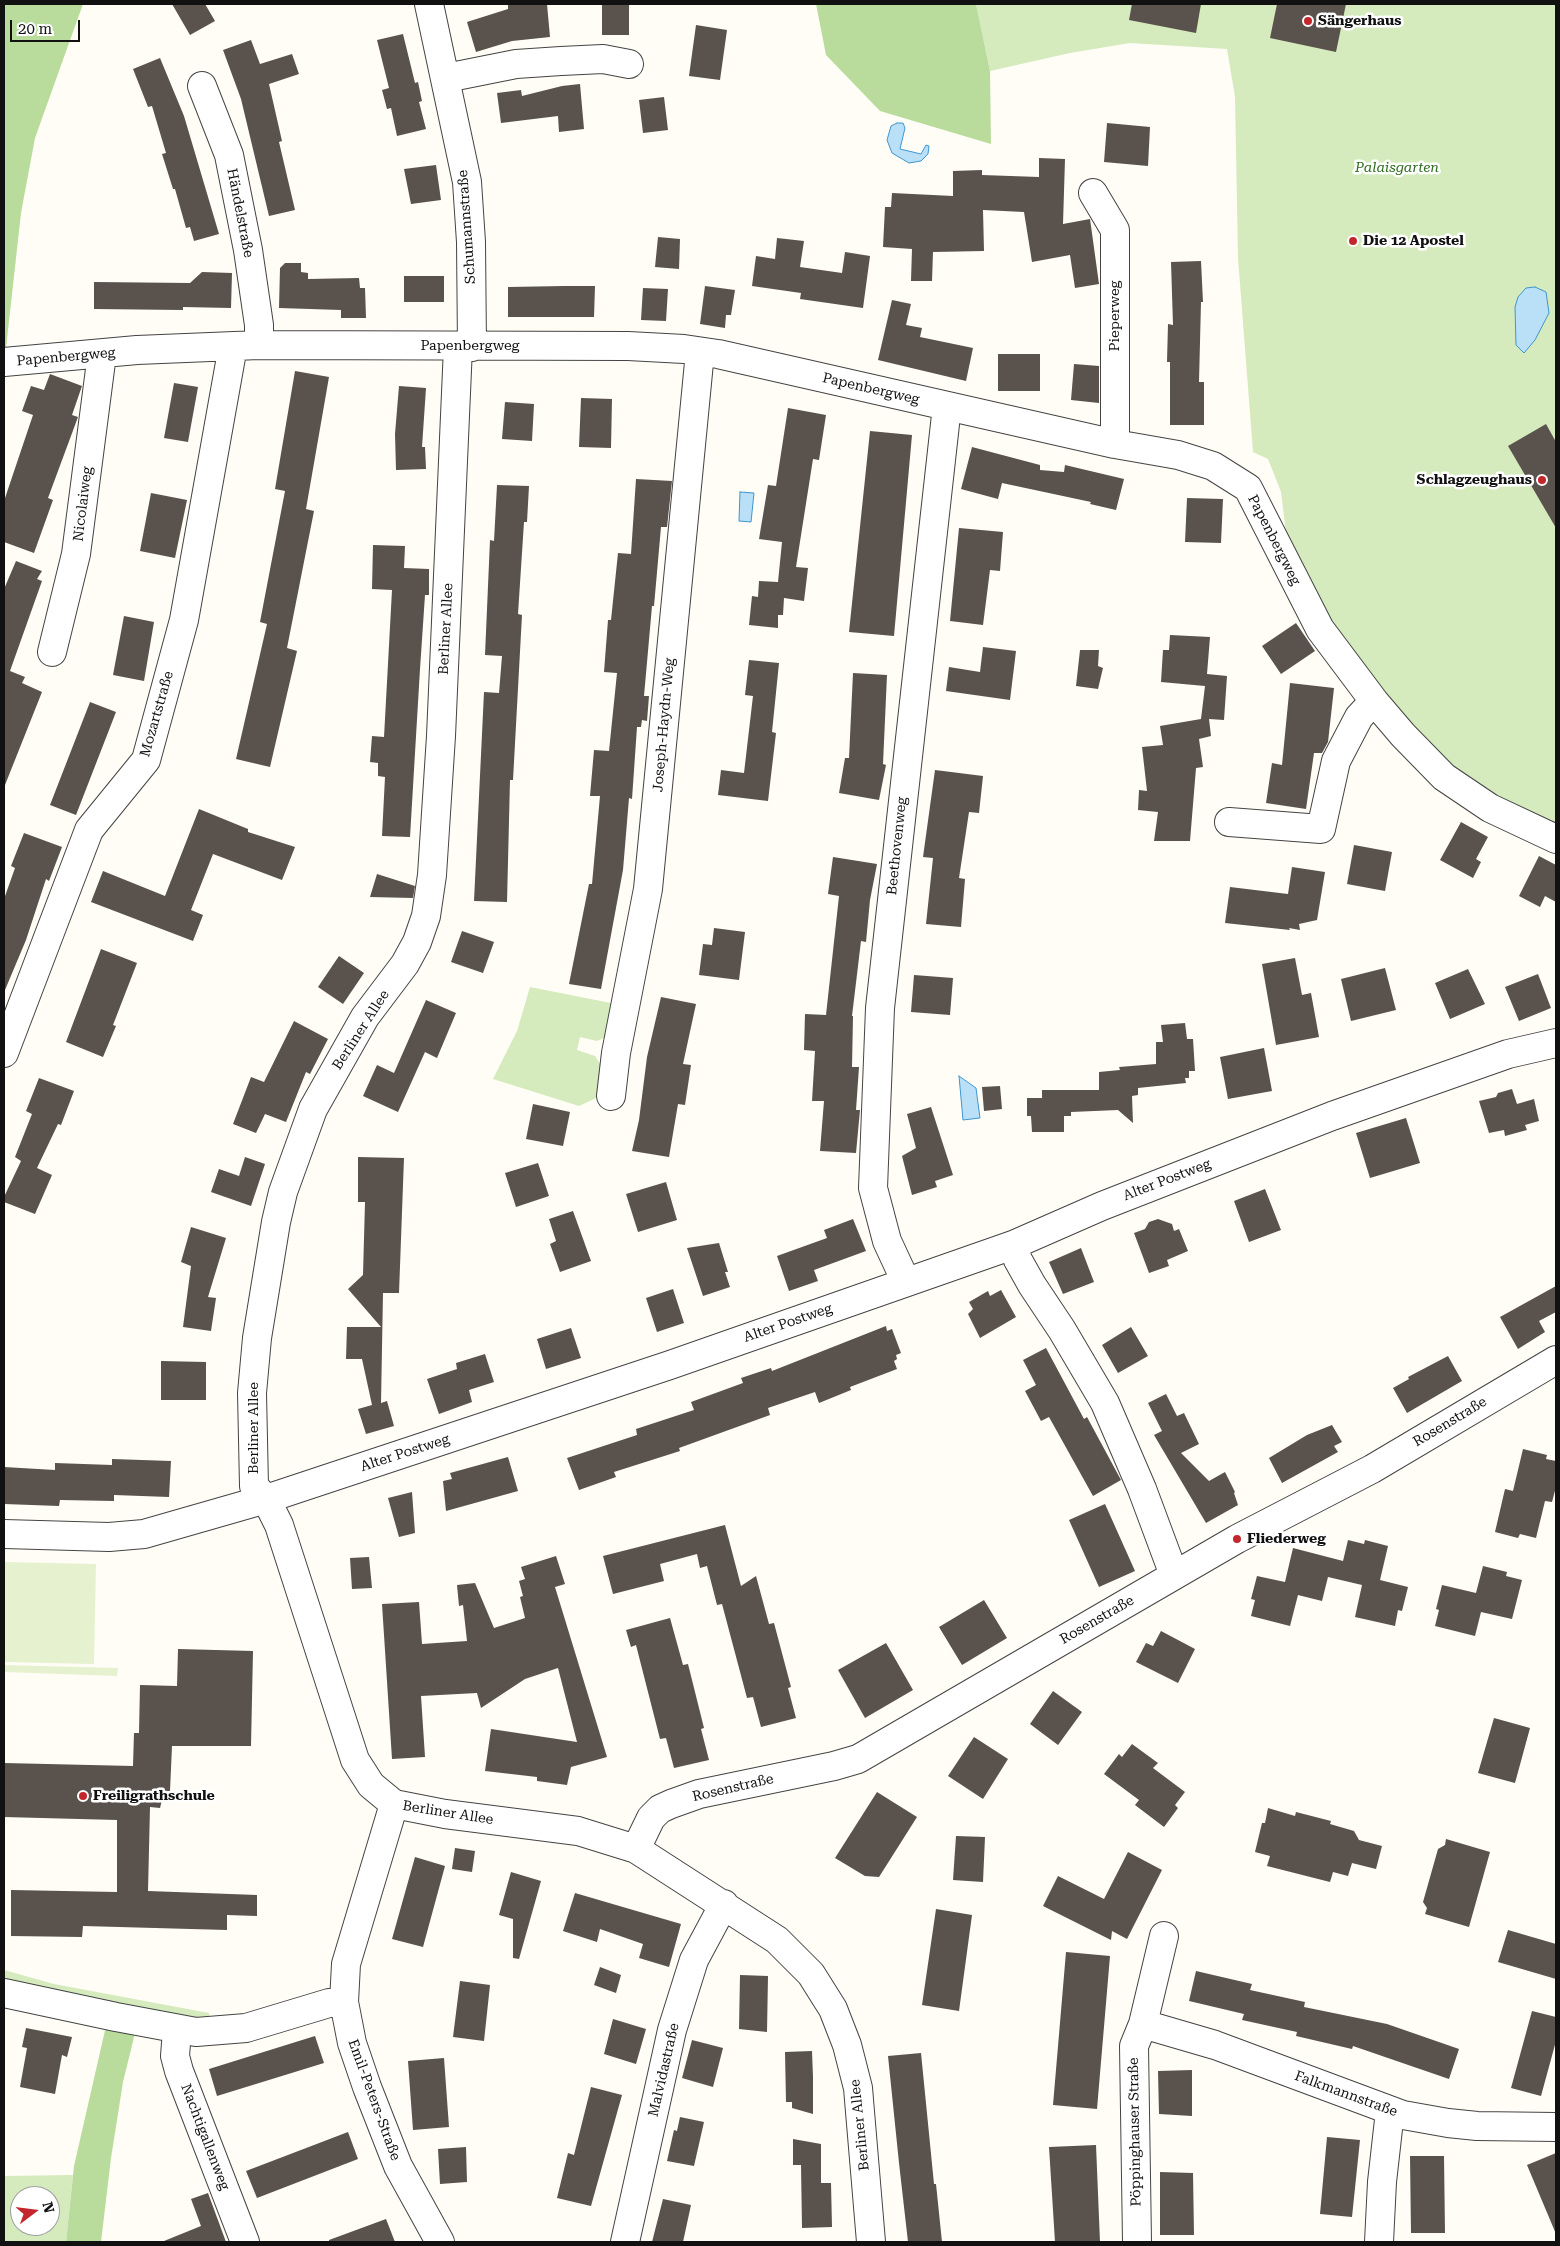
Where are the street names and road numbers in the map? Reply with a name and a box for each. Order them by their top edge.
street label: Händelstraße [223,167,257,259]
street label: Schumannstraße [455,169,479,285]
street label: Pieperweg [1107,281,1123,351]
street label: Papenbergweg [420,338,520,354]
street label: Papenbergweg [16,344,116,370]
street label: Papenbergweg [821,370,921,408]
street label: Nicolaiweg [70,466,96,542]
street label: Papenbergweg [1244,492,1304,588]
street label: Berliner Allee [435,583,457,675]
street label: Joseph-Haydn-Weg [650,657,678,793]
street label: Mozartstraße [137,669,177,759]
street label: Beethovenweg [883,796,911,896]
street label: Berliner Allee [329,987,393,1073]
street label: Alter Postweg [1121,1156,1213,1204]
street label: Alter Postweg [742,1300,834,1346]
street label: Berliner Allee [246,1382,262,1474]
street label: Rosenstraße [1410,1393,1490,1451]
street label: Alter Postweg [358,1431,452,1475]
street label: Rosenstraße [1057,1592,1137,1648]
street label: Rosenstraße [691,1770,775,1806]
street label: Berliner Allee [401,1798,495,1828]
street label: Malvidastraße [645,2021,683,2119]
street label: Emil-Peters-Straße [344,2037,404,2163]
street label: Pöppinghauser Straße [1125,2057,1145,2207]
street label: Falkmannstraße [1292,2068,1400,2120]
street label: Berliner Allee [847,2078,873,2172]
street label: Nachtigallenweg [177,2082,233,2192]

